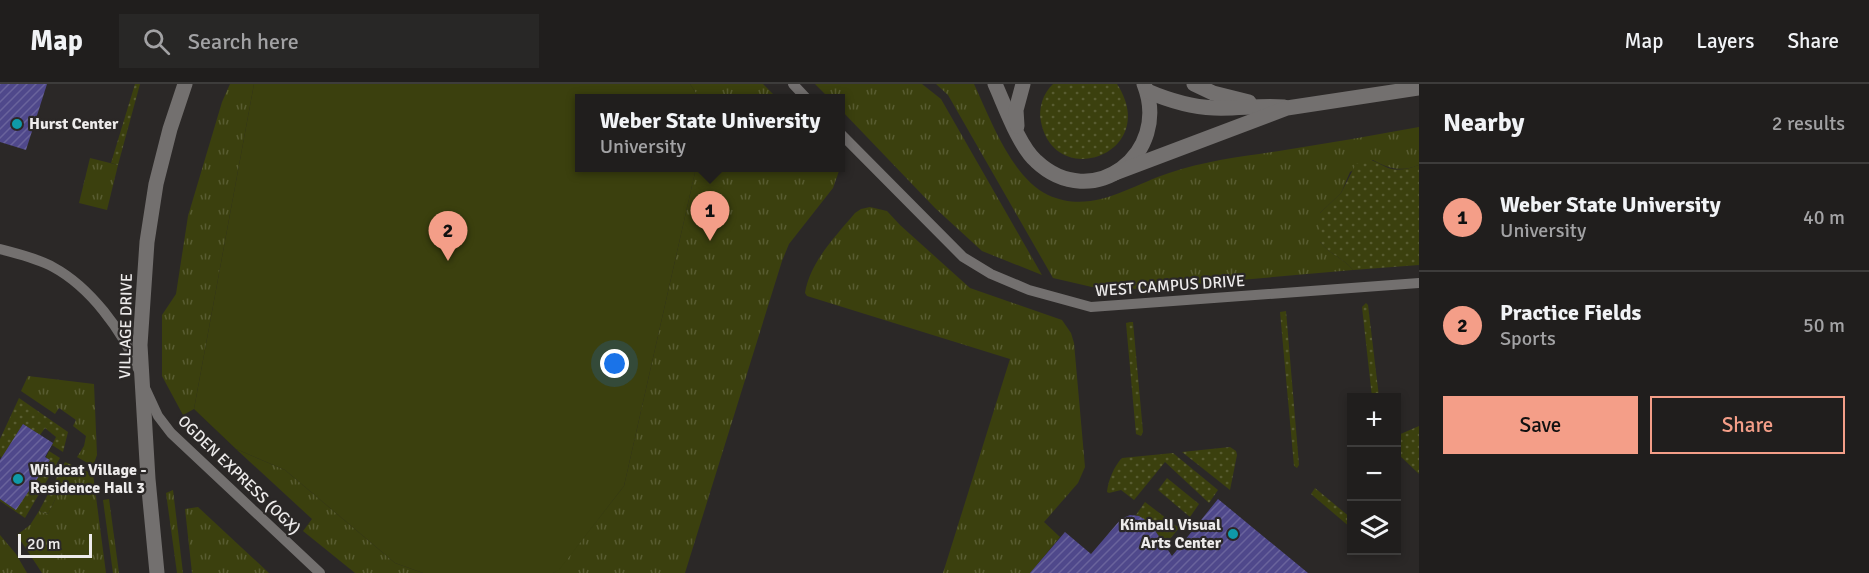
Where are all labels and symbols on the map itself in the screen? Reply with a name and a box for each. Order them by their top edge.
place label: Hurst Center [29,114,119,134]
marker: Hurst Center [10,117,24,131]
pin: 1 [690,192,730,241]
pin: 2 [428,212,468,261]
street label: WEST CAMPUS DRIVE [1094,271,1246,301]
street label: VILLAGE DRIVE [115,273,137,379]
your location [600,349,629,378]
street label: OGDEN EXPRESS (OGX) [173,411,305,539]
place label: Wildcat Village - Residence Hall 3 [30,460,147,498]
marker: Wildcat Village - Residence Hall 3 [11,472,25,486]
place label: Kimball Visual Arts Center [1120,515,1222,553]
marker: Kimball Visual Arts Center [1226,527,1240,541]
scale bar [18,531,92,558]

